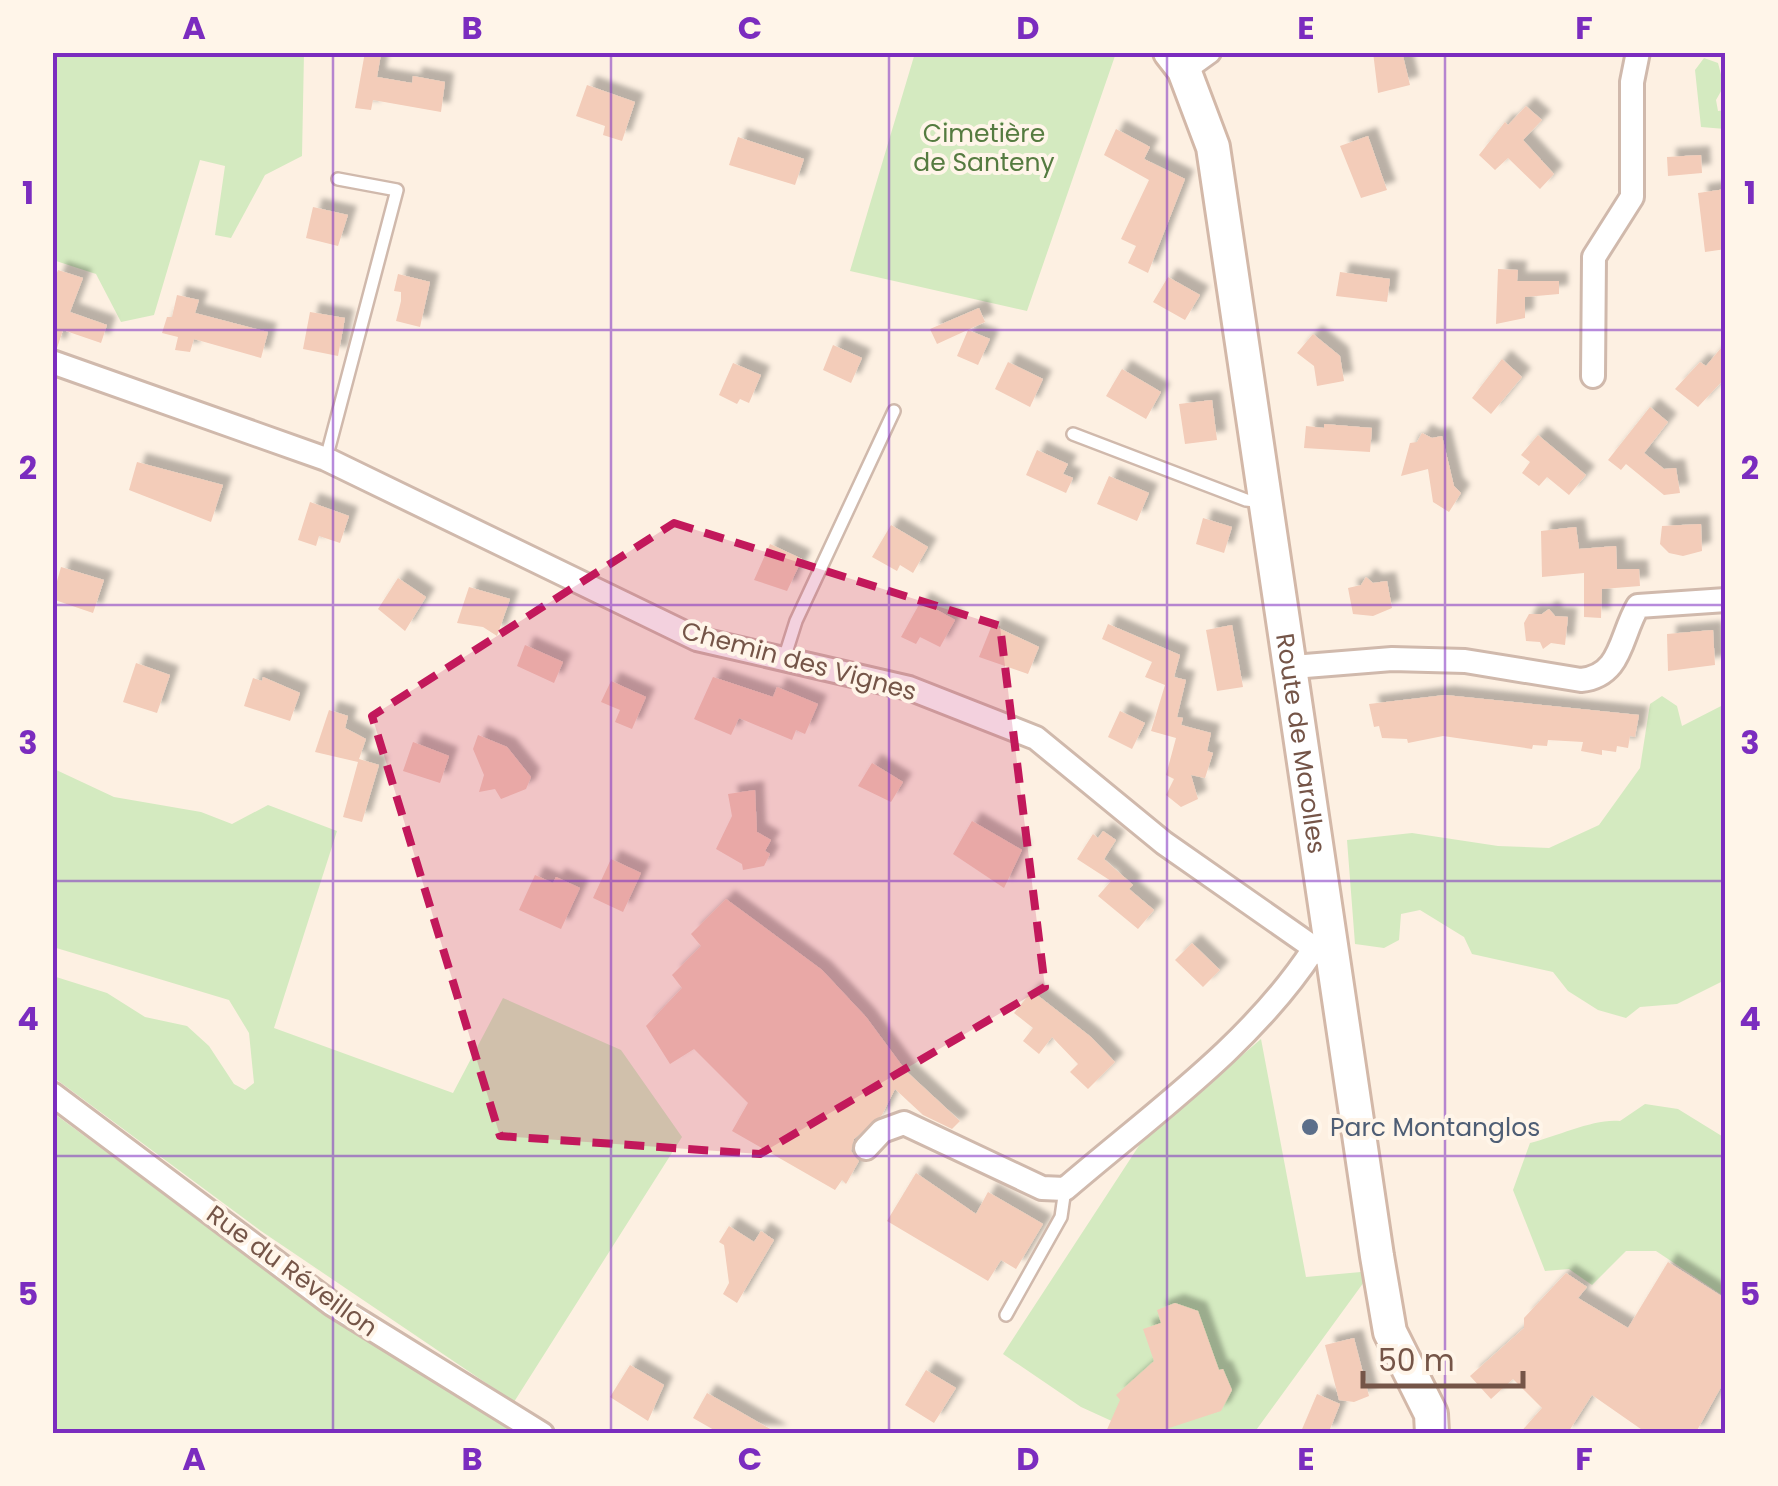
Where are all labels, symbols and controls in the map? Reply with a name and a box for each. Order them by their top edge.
text: A [182,5,206,50]
text: B [461,5,483,50]
text: C [738,5,762,50]
text: D [1016,5,1040,50]
text: E [1297,5,1315,50]
text: F [1575,5,1593,50]
park label: Cimetière de Santeny [913,116,1055,180]
text: 1 [22,170,34,215]
text: 1 [1744,170,1756,215]
text: 2 [19,445,37,490]
text: 2 [1741,445,1759,490]
street label: Chemin des Vignes [678,613,920,709]
street label: Route de Marolles [1268,631,1335,856]
text: 3 [18,720,38,765]
text: 3 [1740,720,1760,765]
text: 4 [17,996,39,1041]
text: 4 [1739,996,1761,1041]
place label: Parc Montanglos [1330,1110,1540,1145]
marker: Parc Montanglos [1299,1116,1321,1138]
street label: Rue du Réveillon [199,1197,385,1345]
text: 5 [18,1271,38,1316]
text: 5 [1740,1271,1760,1316]
scale bar [1363,1326,1523,1388]
text: 50 m [1378,1339,1455,1382]
text: A [182,1436,206,1481]
text: B [461,1436,483,1481]
text: C [738,1436,762,1481]
text: D [1016,1436,1040,1481]
text: E [1297,1436,1315,1481]
text: F [1575,1436,1593,1481]

